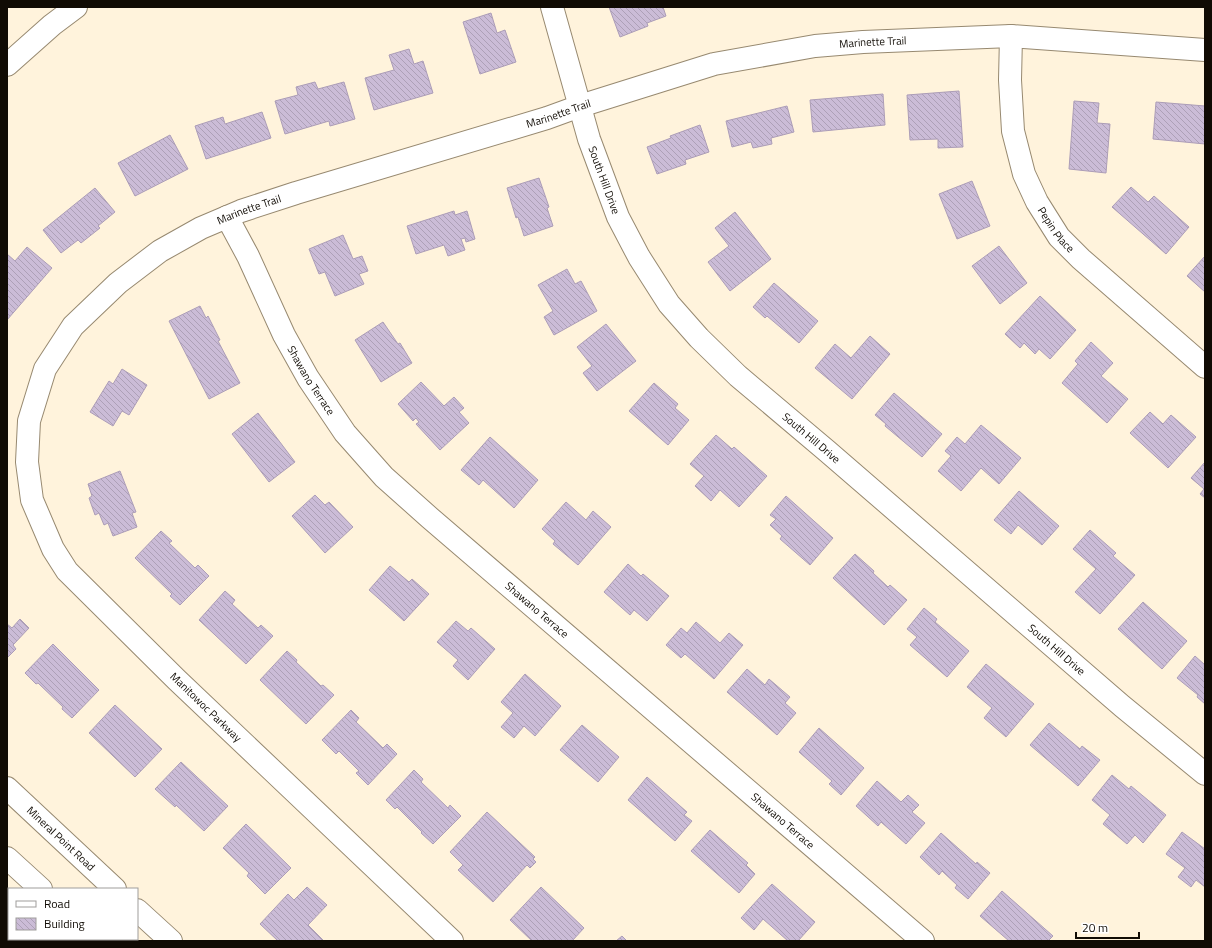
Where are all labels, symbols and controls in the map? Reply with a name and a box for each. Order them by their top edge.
street label: Marinette Trail [839,32,907,52]
street label: Marinette Trail [524,95,593,132]
street label: South Hill Drive [584,144,624,217]
street label: Marinette Trail [214,190,283,228]
street label: Pepin Place [1034,204,1078,256]
street label: Shawano Terrace [283,343,339,419]
street label: South Hill Drive [779,409,844,467]
street label: Shawano Terrace [502,578,573,642]
street label: South Hill Drive [1024,620,1089,679]
street label: Manitowoc Parkway [167,669,246,746]
street label: Shawano Terrace [748,789,818,853]
street label: Mineral Point Road [23,803,99,875]
legend [8,888,138,940]
text: Road [44,894,70,913]
text: Building [44,914,85,933]
scale bar [1076,914,1139,940]
text: 20 m [1082,918,1108,937]

